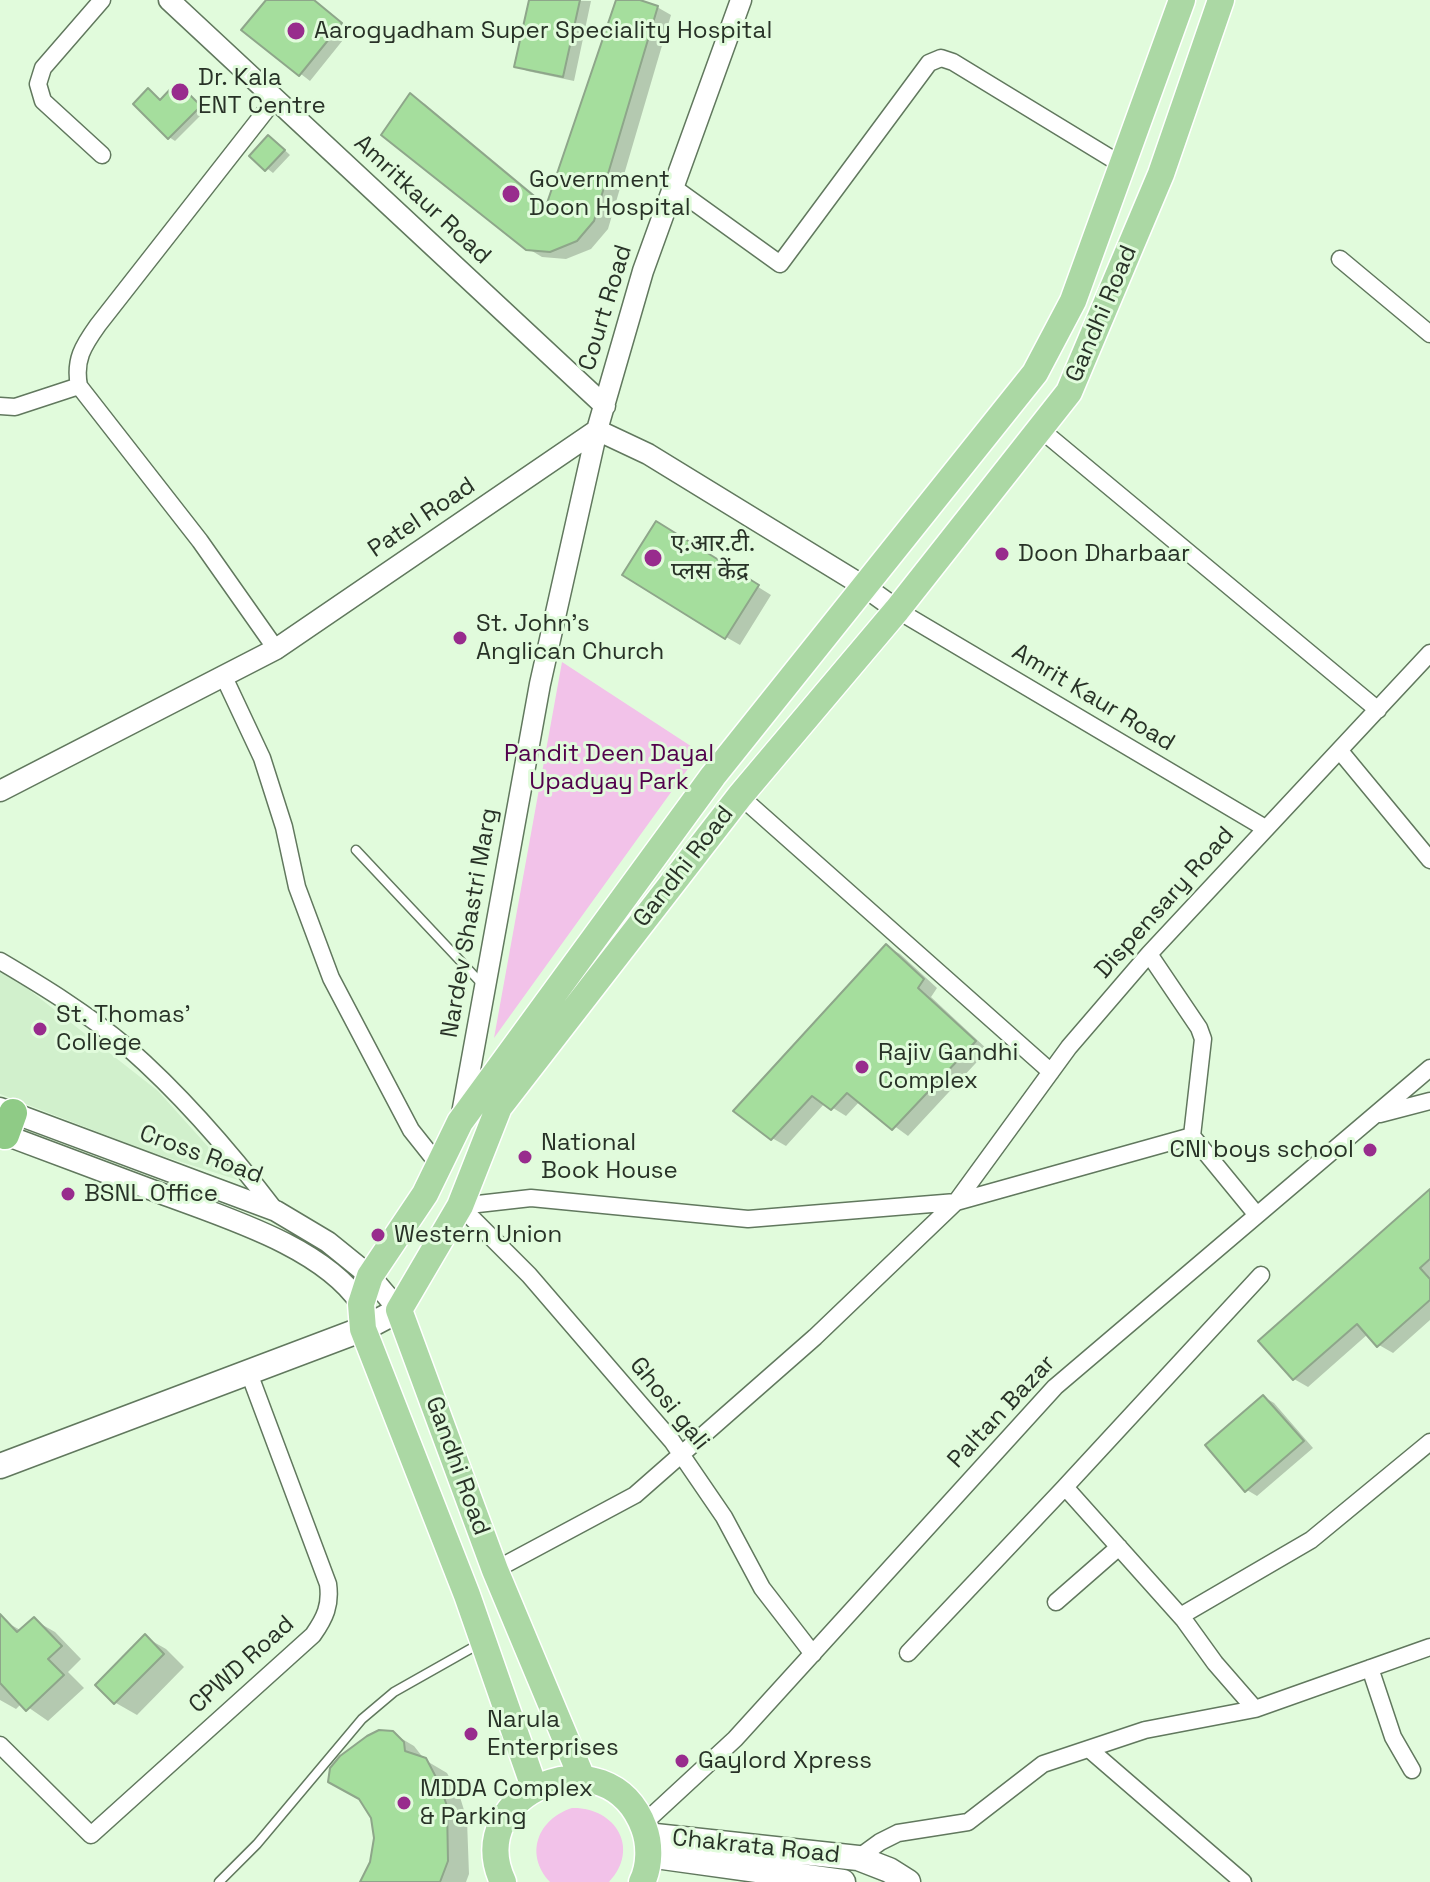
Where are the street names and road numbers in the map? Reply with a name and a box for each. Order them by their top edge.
street label: Amritkaur Road [348,129,496,271]
street label: Gandhi Road [1060,241,1144,387]
street label: Court Road [573,242,639,374]
street label: Patel Road [363,472,481,564]
street label: Amrit Kaur Road [1006,638,1180,758]
street label: Gandhi Road [628,801,740,933]
street label: Nardev Shastri Marg [436,806,504,1040]
street label: Dispensary Road [1089,821,1241,985]
street label: Cross Road [135,1119,267,1191]
street label: Paltan Bazar [942,1349,1062,1475]
street label: Ghosi gali [623,1352,715,1456]
street label: Gandhi Road [419,1393,495,1539]
street label: CPWD Road [183,1610,301,1720]
street label: Chakrata Road [671,1824,841,1870]

